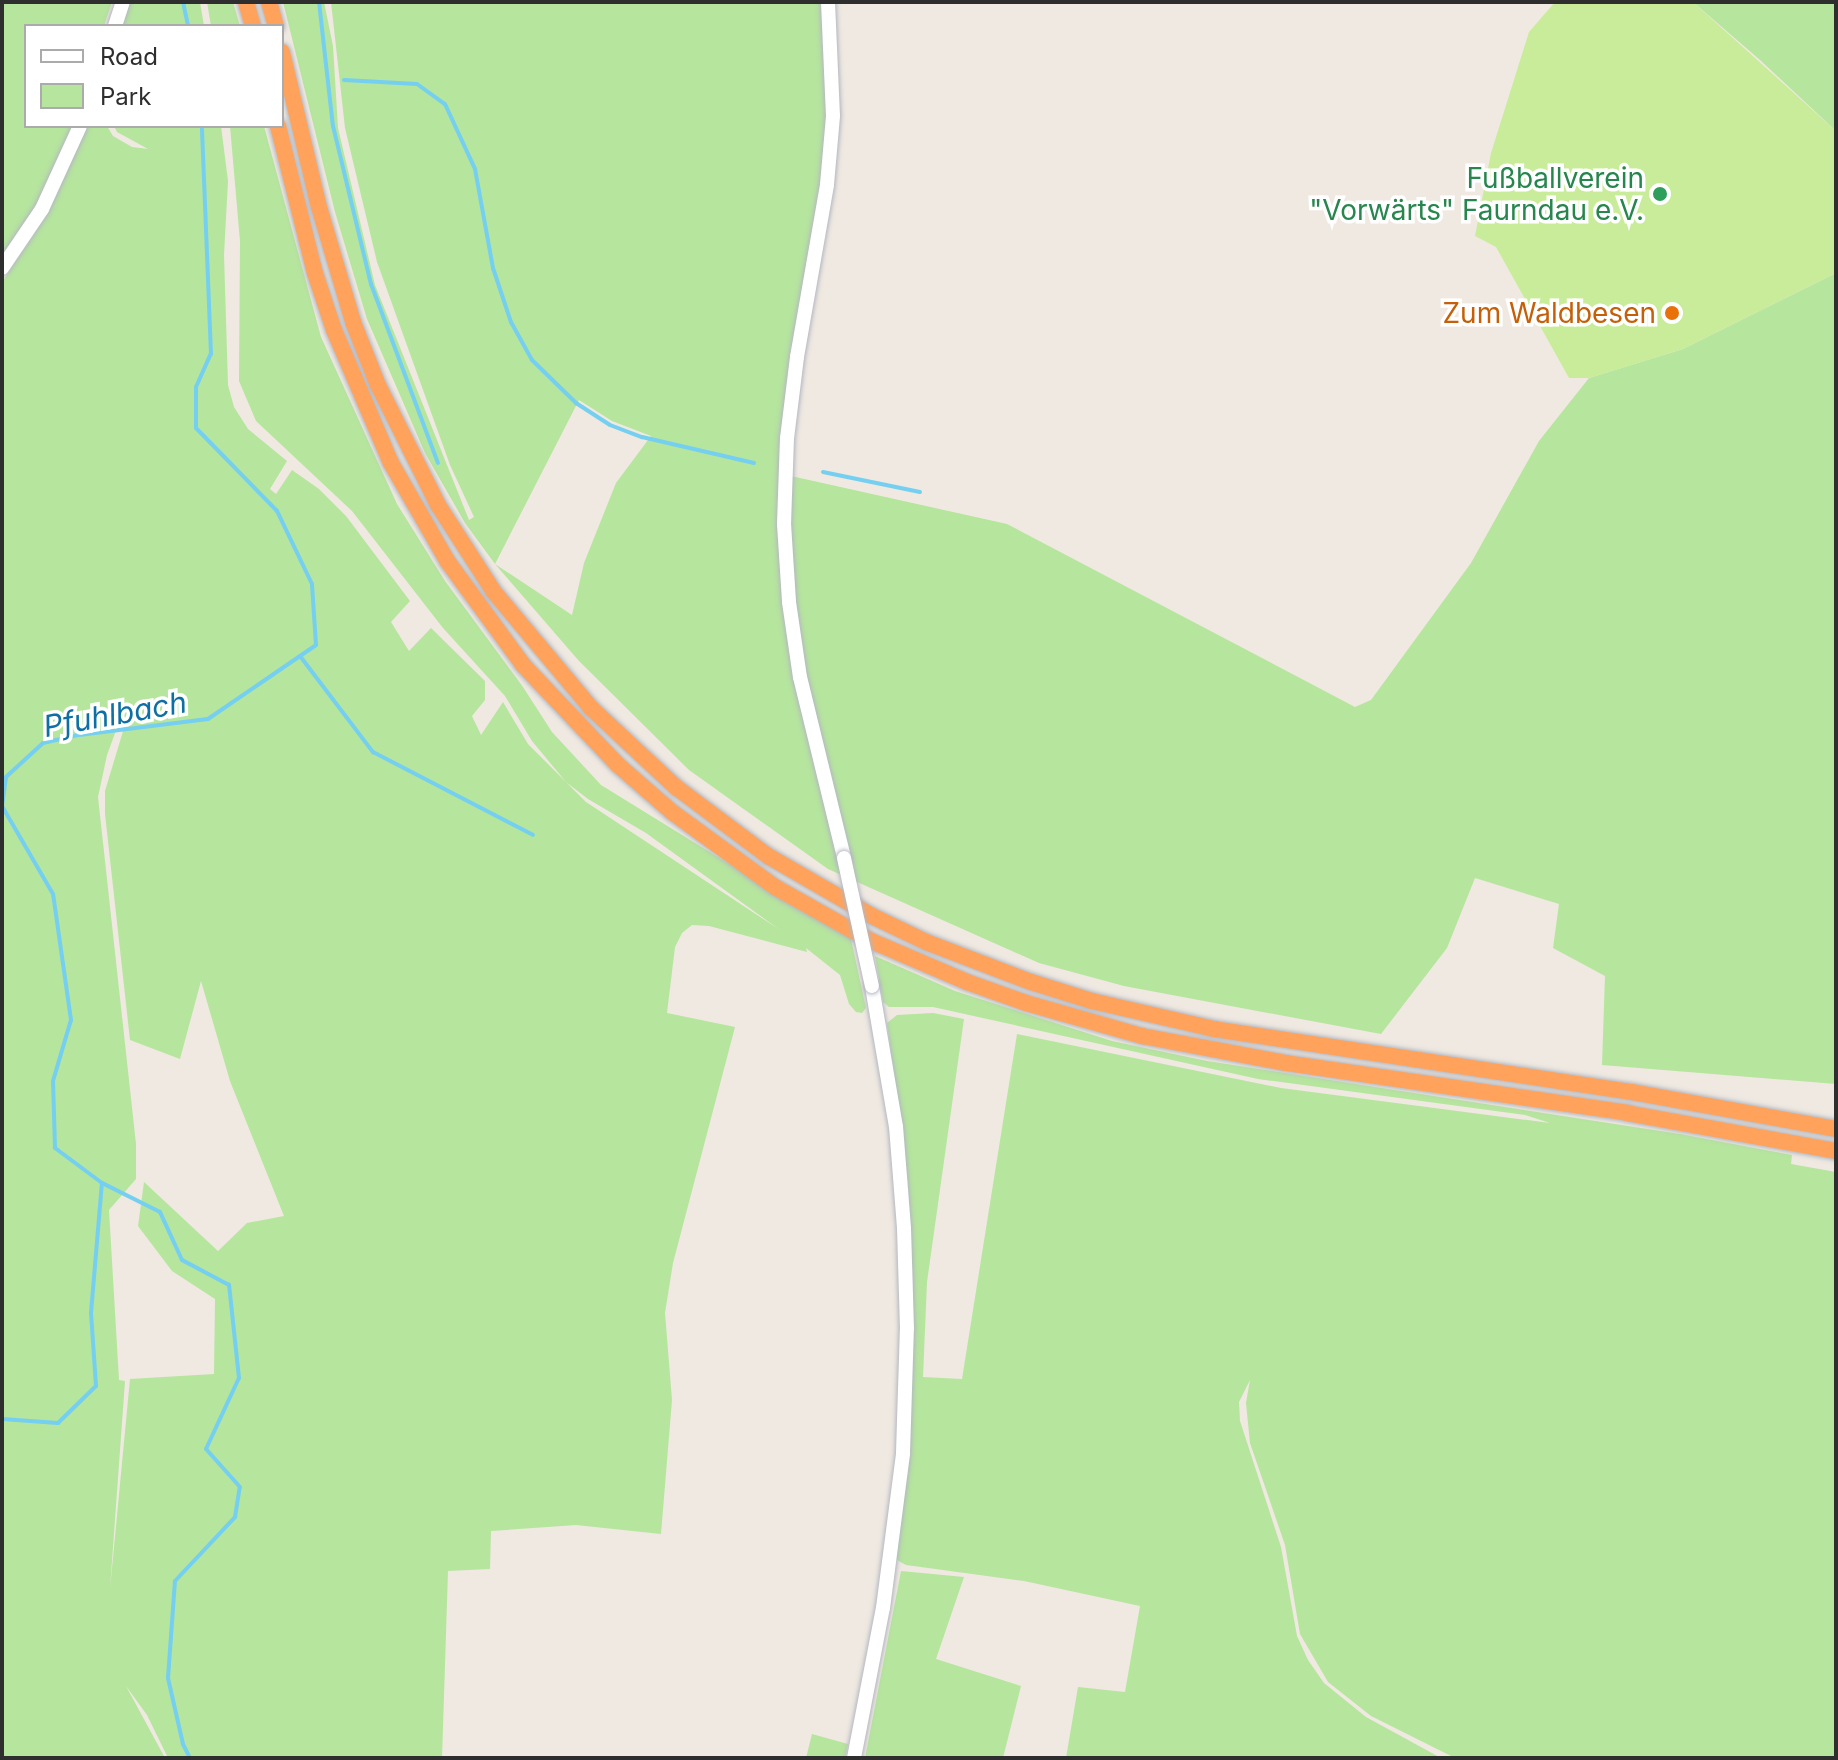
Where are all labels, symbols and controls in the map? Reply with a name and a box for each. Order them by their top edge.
legend [24,24,284,128]
text: Road [100,42,158,71]
text: Park [100,82,151,111]
place label: Fußballverein "Vorwärts" Faurndau e.V. [1309,161,1644,227]
marker: Fußballverein "Vorwärts" Faurndau e.V. [1651,185,1669,203]
place label: Zum Waldbesen [1442,296,1656,330]
marker: Zum Waldbesen [1663,304,1681,322]
water label: Pfuhlbach [41,684,189,744]

